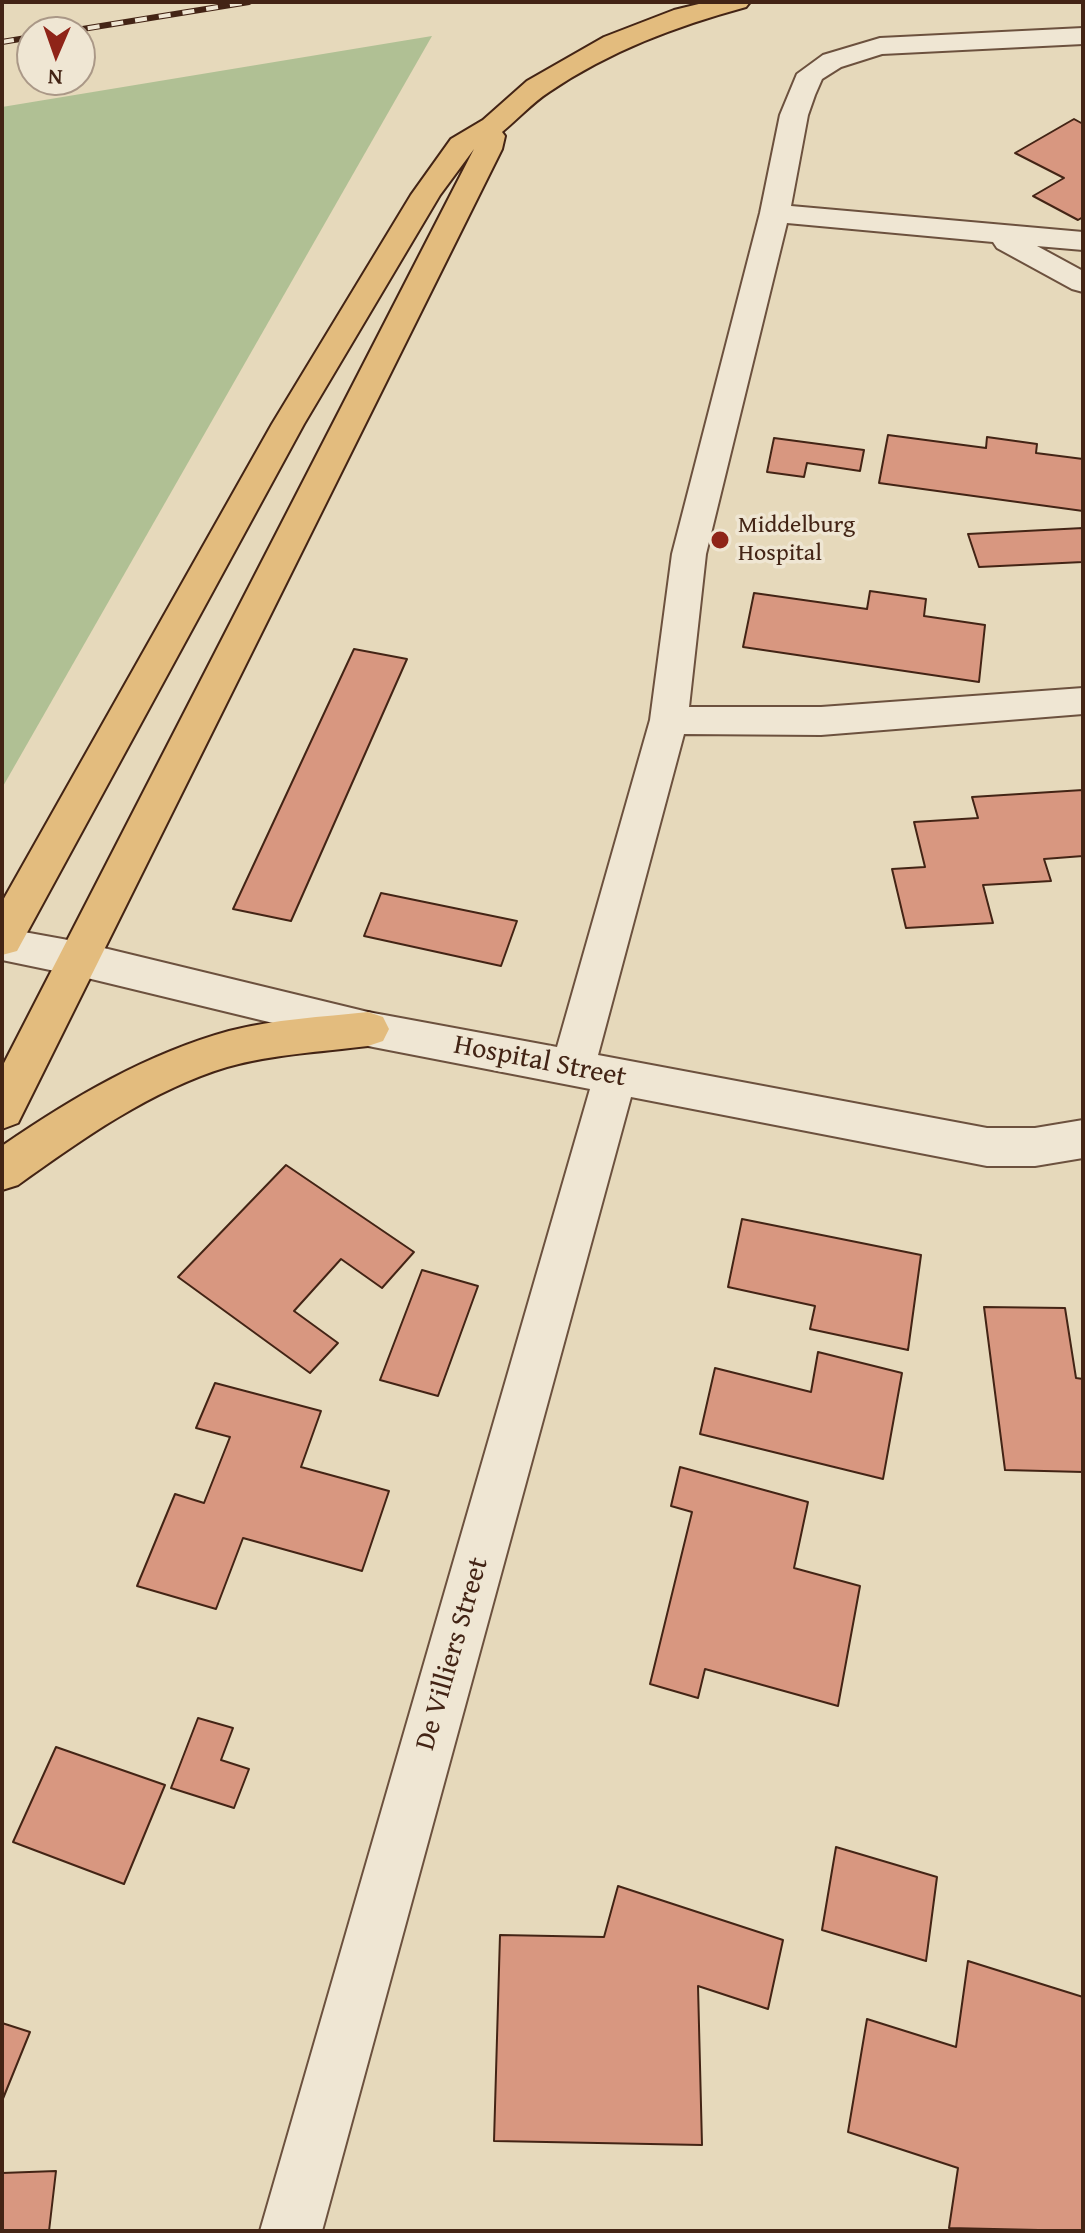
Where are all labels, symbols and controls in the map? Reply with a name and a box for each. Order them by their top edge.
north arrow [16,16,96,96]
text: N [47,62,63,94]
place label: Middelburg Hospital [738,512,855,568]
marker: Middelburg Hospital [709,529,731,551]
street label: Hospital Street [451,1029,629,1095]
street label: De Villiers Street [409,1554,497,1754]

